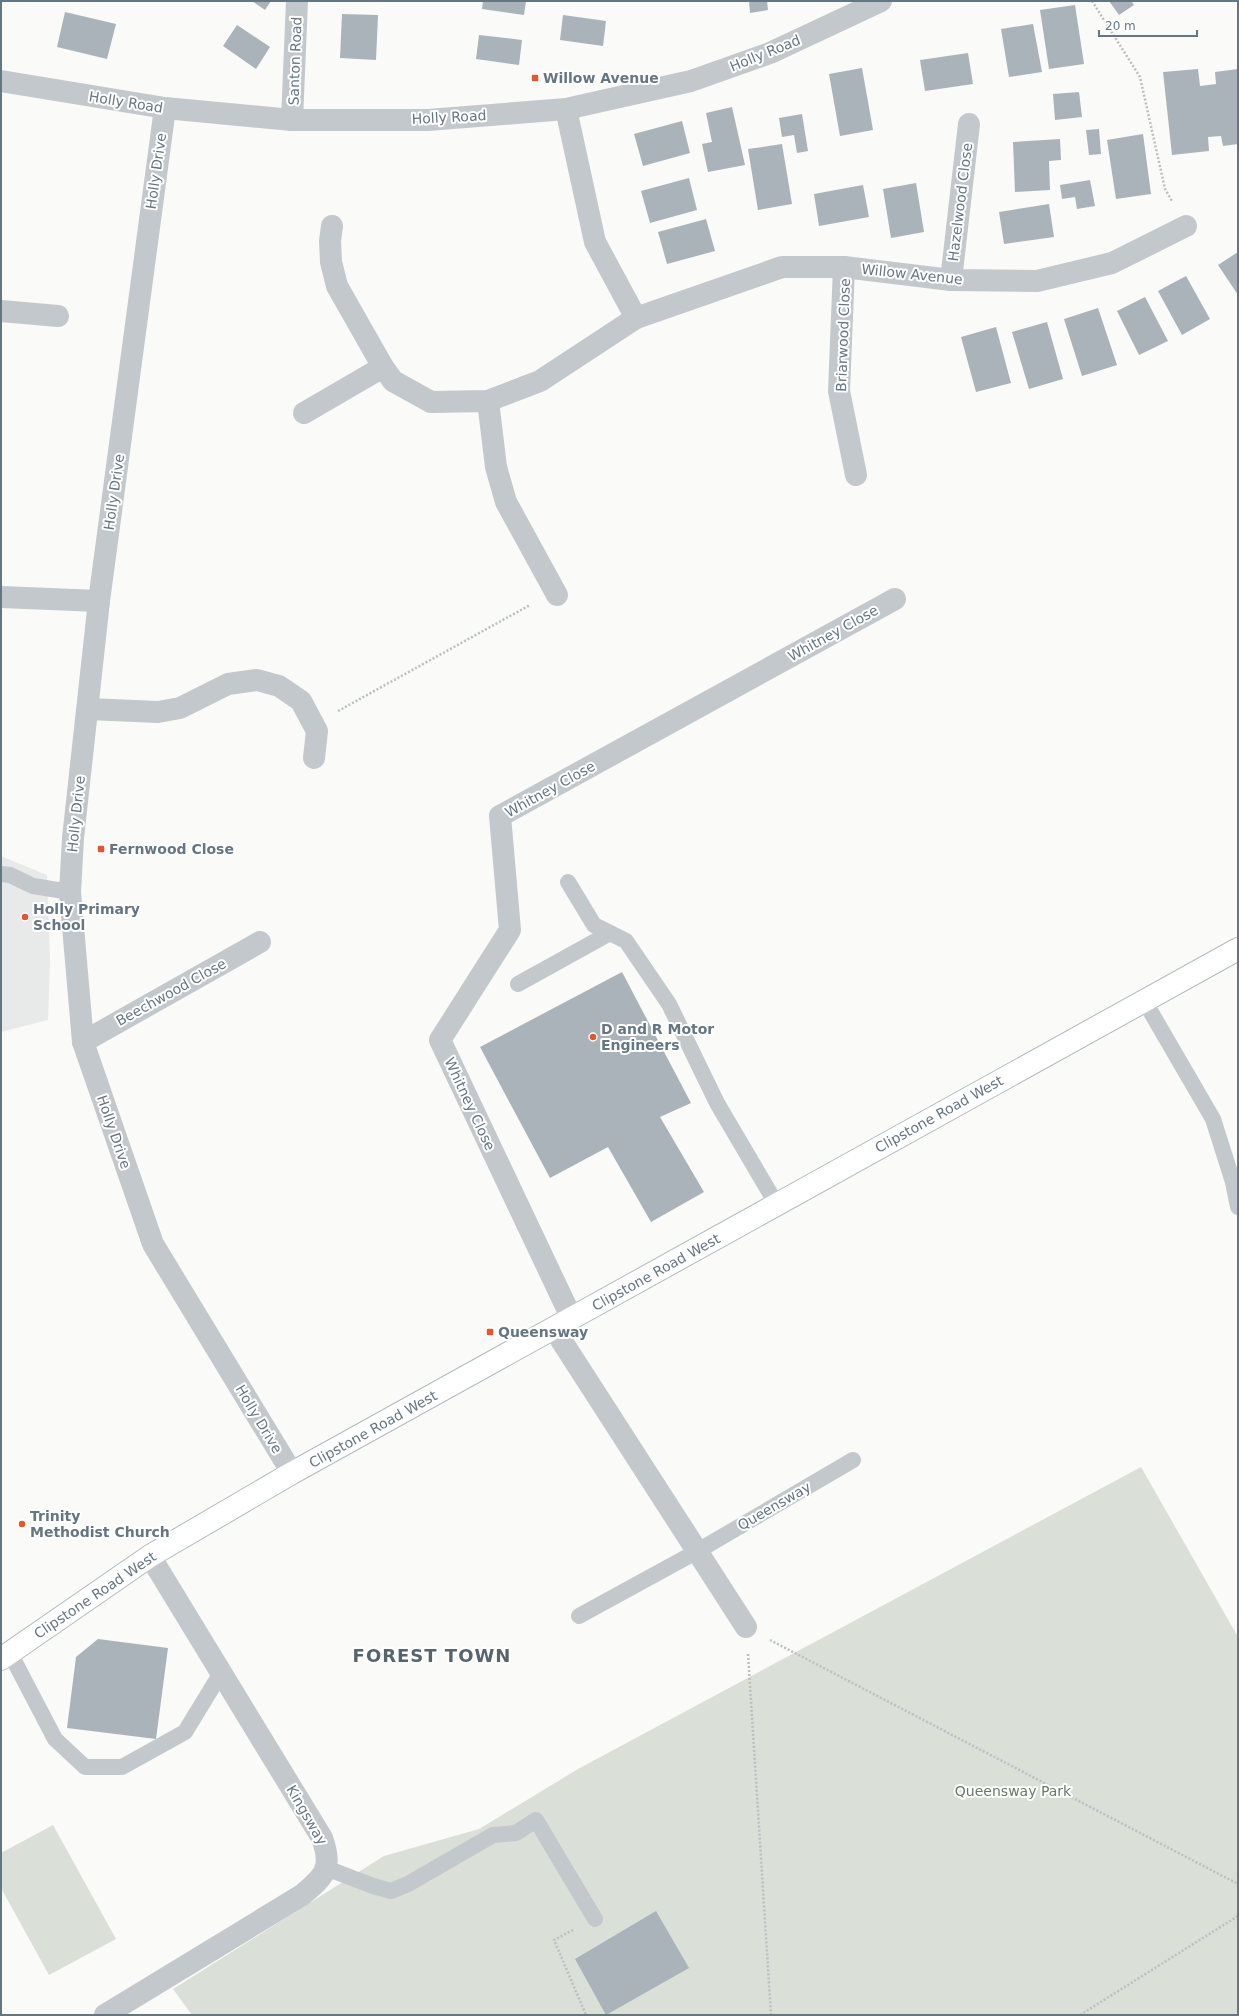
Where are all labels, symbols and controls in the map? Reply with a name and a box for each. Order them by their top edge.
scale bar [1099,12,1197,38]
street label: Santon Road [285,16,305,106]
text: 20 m [1105,19,1136,33]
street label: Holly Road [727,32,803,74]
place label: Willow Avenue [543,70,659,86]
marker: Willow Avenue [530,73,540,83]
street label: Holly Road [88,88,164,116]
street label: Holly Road [411,107,487,127]
street label: Holly Drive [143,132,169,210]
street label: Hazelwood Close [945,142,975,262]
street label: Willow Avenue [861,261,963,287]
street label: Briarwood Close [833,278,853,392]
street label: Holly Drive [101,453,127,531]
street label: Whitney Close [785,602,881,664]
street label: Whitney Close [502,758,598,820]
street label: Holly Drive [64,775,88,853]
place label: Fernwood Close [109,841,234,857]
marker: Fernwood Close [96,844,106,854]
place label: Holly Primary School [33,901,140,933]
marker: Holly Primary School [20,912,30,922]
street label: Beechwood Close [113,955,229,1029]
place label: D and R Motor Engineers [601,1021,714,1053]
marker: D and R Motor Engineers [588,1032,598,1042]
street label: Whitney Close [442,1055,498,1153]
street label: Clipstone Road West [872,1072,1006,1156]
street label: Holly Drive [94,1093,134,1171]
street label: Clipstone Road West [589,1230,723,1314]
place label: Queensway [498,1324,588,1340]
marker: Queensway [485,1327,495,1337]
street label: Holly Drive [232,1382,286,1456]
street label: Clipstone Road West [306,1387,440,1471]
street label: Queensway [735,1479,813,1533]
place label: Trinity Methodist Church [30,1508,170,1540]
marker: Trinity Methodist Church [17,1519,27,1529]
street label: Clipstone Road West [31,1548,159,1642]
district label: FOREST TOWN [353,1645,511,1666]
street label: Kingsway [283,1782,331,1848]
park label: Queensway Park [955,1783,1072,1799]

